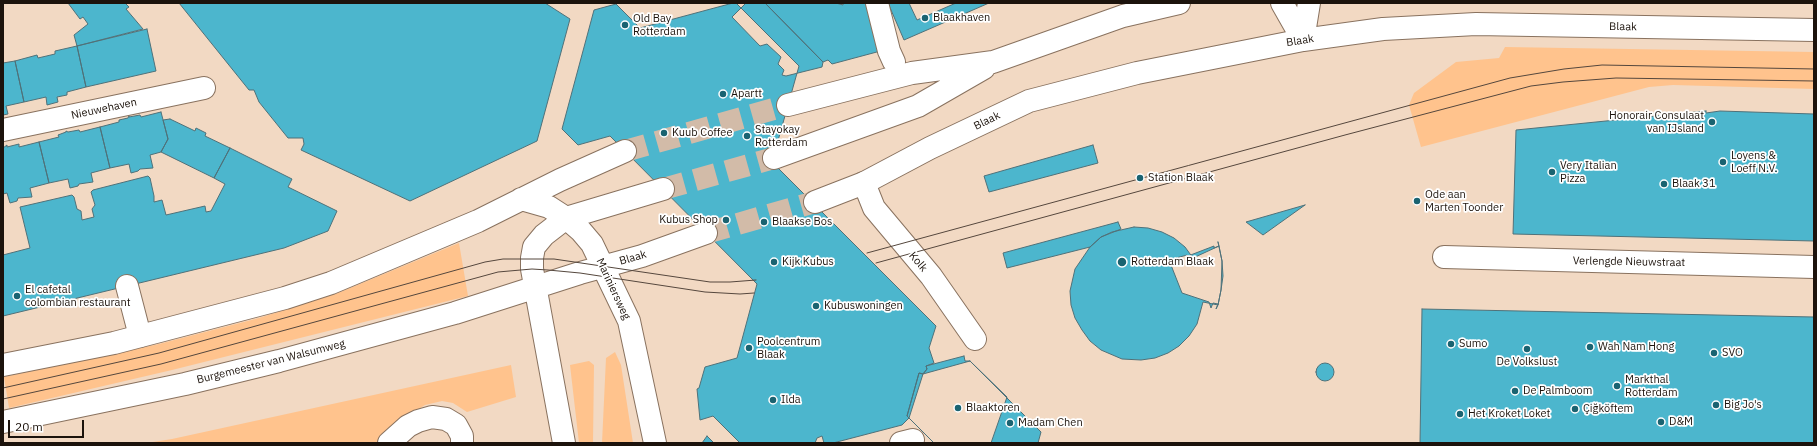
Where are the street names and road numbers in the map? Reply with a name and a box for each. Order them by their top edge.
street label: Blaak [1609,20,1637,34]
street label: Blaak [1285,32,1315,50]
street label: Nieuwehaven [70,96,138,122]
street label: Blaak [972,109,1002,133]
street label: Blaak [618,248,648,268]
street label: Kolk [906,249,930,275]
street label: Verlengde Nieuwstraat [1573,254,1685,270]
street label: Mariniersweg [593,256,633,322]
street label: Burgemeester van Walsumweg [195,337,347,387]

